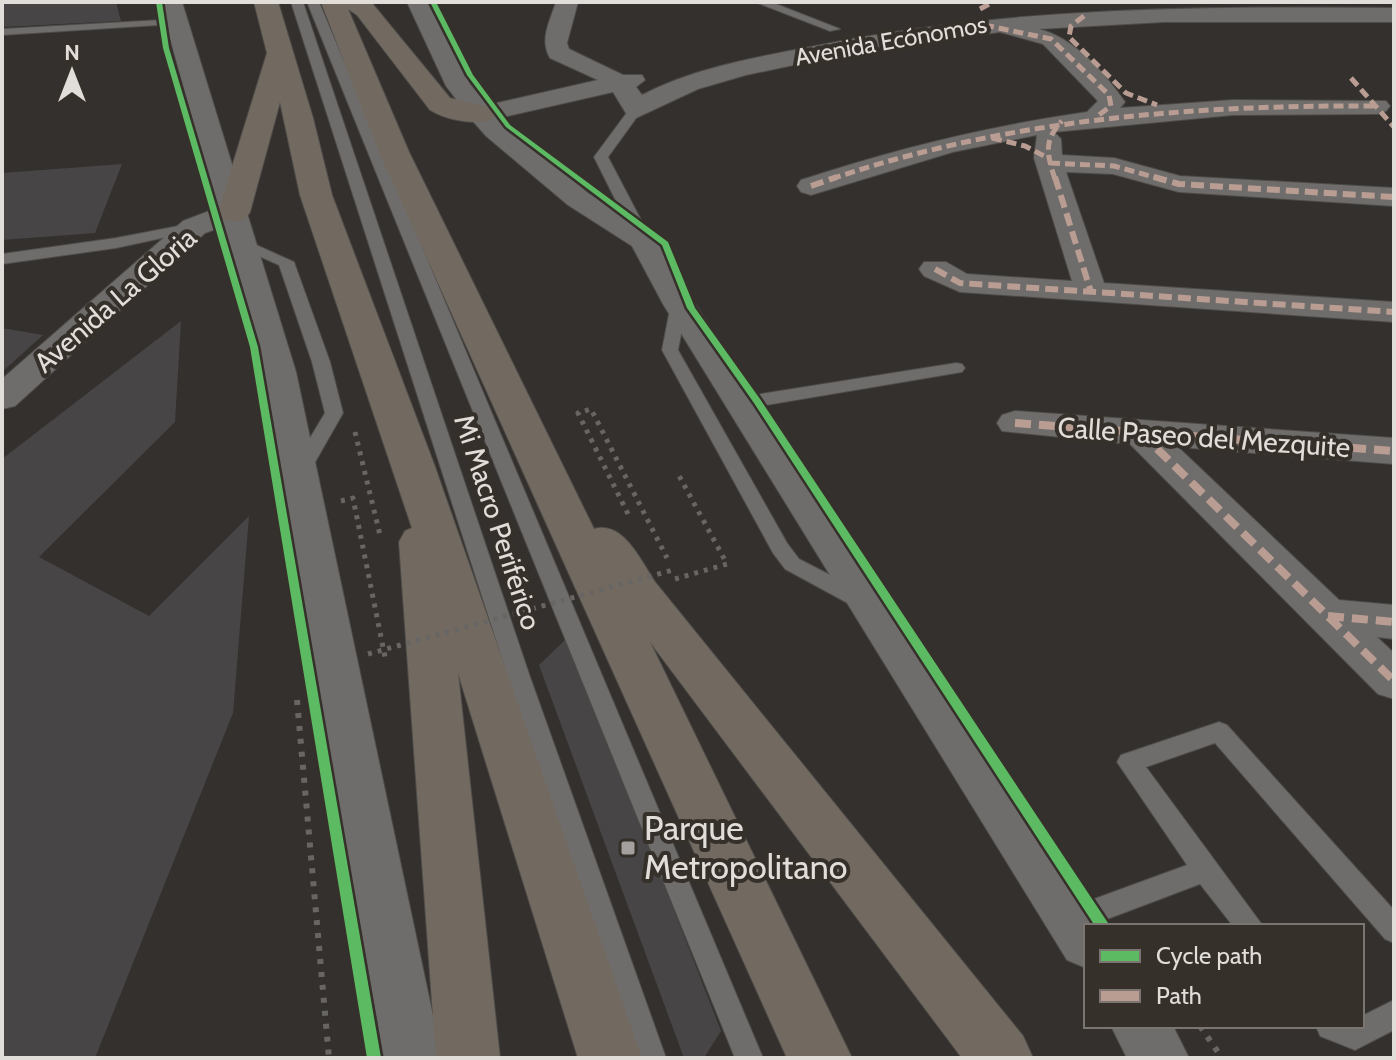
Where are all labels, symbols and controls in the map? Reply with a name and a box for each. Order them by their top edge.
street label: Avenida Ecónomos [793,9,989,72]
north arrow [32,32,112,112]
text: N [64,39,80,66]
street label: Avenida La Gloria [27,220,203,380]
street label: Mi Macro Periférico [447,410,549,634]
street label: Calle Paseo del Mezquite [1056,410,1352,464]
place label: Parque Metropolitano [644,807,847,888]
marker: Parque Metropolitano [619,839,637,857]
legend [1084,924,1364,1028]
text: Cycle path [1156,941,1262,970]
text: Path [1156,981,1202,1010]

